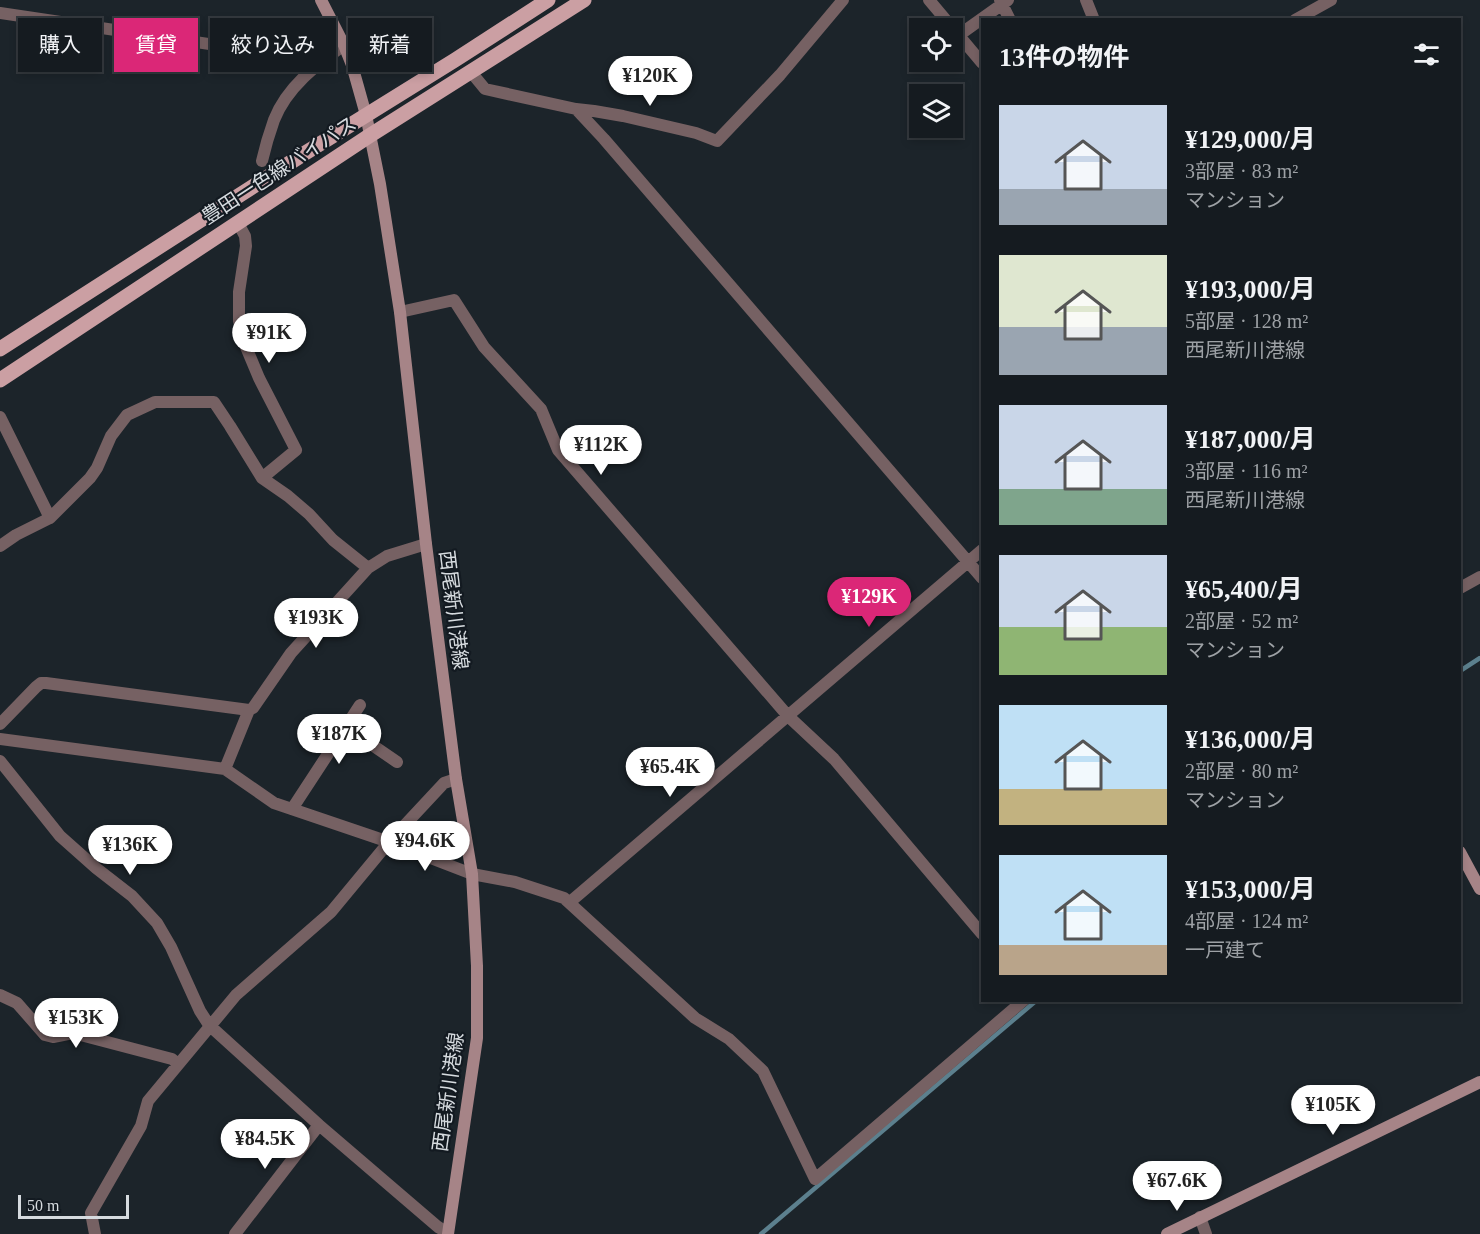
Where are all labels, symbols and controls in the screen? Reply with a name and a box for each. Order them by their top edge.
chip: 購入 [18,18,102,72]
chip: 賃貸 [114,18,198,72]
chip: 絞り込み [210,18,336,72]
chip: 新着 [348,18,432,72]
map controls [909,18,963,138]
button: locate [909,18,963,72]
icon: filters [1410,38,1443,71]
text: 13件の物件 [999,43,1129,72]
pin: ¥120K [608,56,692,107]
text: ¥120K [622,64,678,86]
button: layers [909,84,963,138]
street label: 豊田一色線バイパス [198,112,360,228]
text: ¥129,000/月 [1185,125,1316,154]
icon: home [1047,129,1119,201]
text: 3部屋 · 83 m² [1185,160,1298,182]
text: マンション [1185,189,1285,211]
text: ¥193,000/月 [1185,275,1316,304]
icon: home [1047,279,1119,351]
text: 5部屋 · 128 m² [1185,310,1308,332]
pin: ¥91K [233,313,305,364]
text: ¥91K [246,321,292,343]
text: 西尾新川港線 [1185,339,1305,361]
pin: ¥112K [559,425,643,476]
text: ¥187,000/月 [1185,425,1316,454]
icon: home [1047,429,1119,501]
text: ¥112K [574,433,628,455]
text: 3部屋 · 116 m² [1185,460,1307,482]
text: 西尾新川港線 [1185,489,1305,511]
street label: 西尾新川港線 [436,549,472,671]
text: ¥65,400/月 [1185,575,1303,604]
pin: ¥129K [827,577,911,628]
icon: home [1047,579,1119,651]
text: ¥129K [841,585,897,607]
pin: ¥193K [274,598,358,649]
text: ¥193K [288,606,344,628]
text: 2部屋 · 52 m² [1185,610,1298,632]
text: マンション [1185,639,1285,661]
pin: ¥187K [297,714,381,765]
text: ¥187K [311,722,367,744]
text: ¥136,000/月 [1185,725,1316,754]
icon: home [1047,729,1119,801]
pin: ¥65.4K [621,747,719,798]
text: ¥65.4K [640,755,700,777]
text: 2部屋 · 80 m² [1185,760,1298,782]
text: マンション [1185,789,1285,811]
pin: ¥94.6K [376,821,474,872]
pin: ¥136K [88,825,172,876]
text: ¥94.6K [395,829,455,851]
text: ¥136K [102,833,158,855]
text: ¥153,000/月 [1185,875,1316,904]
icon: home [1047,879,1119,951]
text: 4部屋 · 124 m² [1185,910,1308,932]
text: 一戸建て [1185,939,1265,961]
pin: ¥153K [34,998,118,1049]
text: ¥153K [48,1006,104,1028]
street label: 西尾新川港線 [429,1031,467,1153]
pin: ¥105K [1291,1085,1375,1136]
text: ¥105K [1305,1093,1361,1115]
pin: ¥84.5K [216,1119,314,1170]
text: ¥84.5K [235,1127,295,1149]
pin: ¥67.6K [1128,1161,1226,1212]
text: ¥67.6K [1147,1169,1207,1191]
scale bar [18,1192,129,1220]
text: 50 m [27,1197,59,1214]

